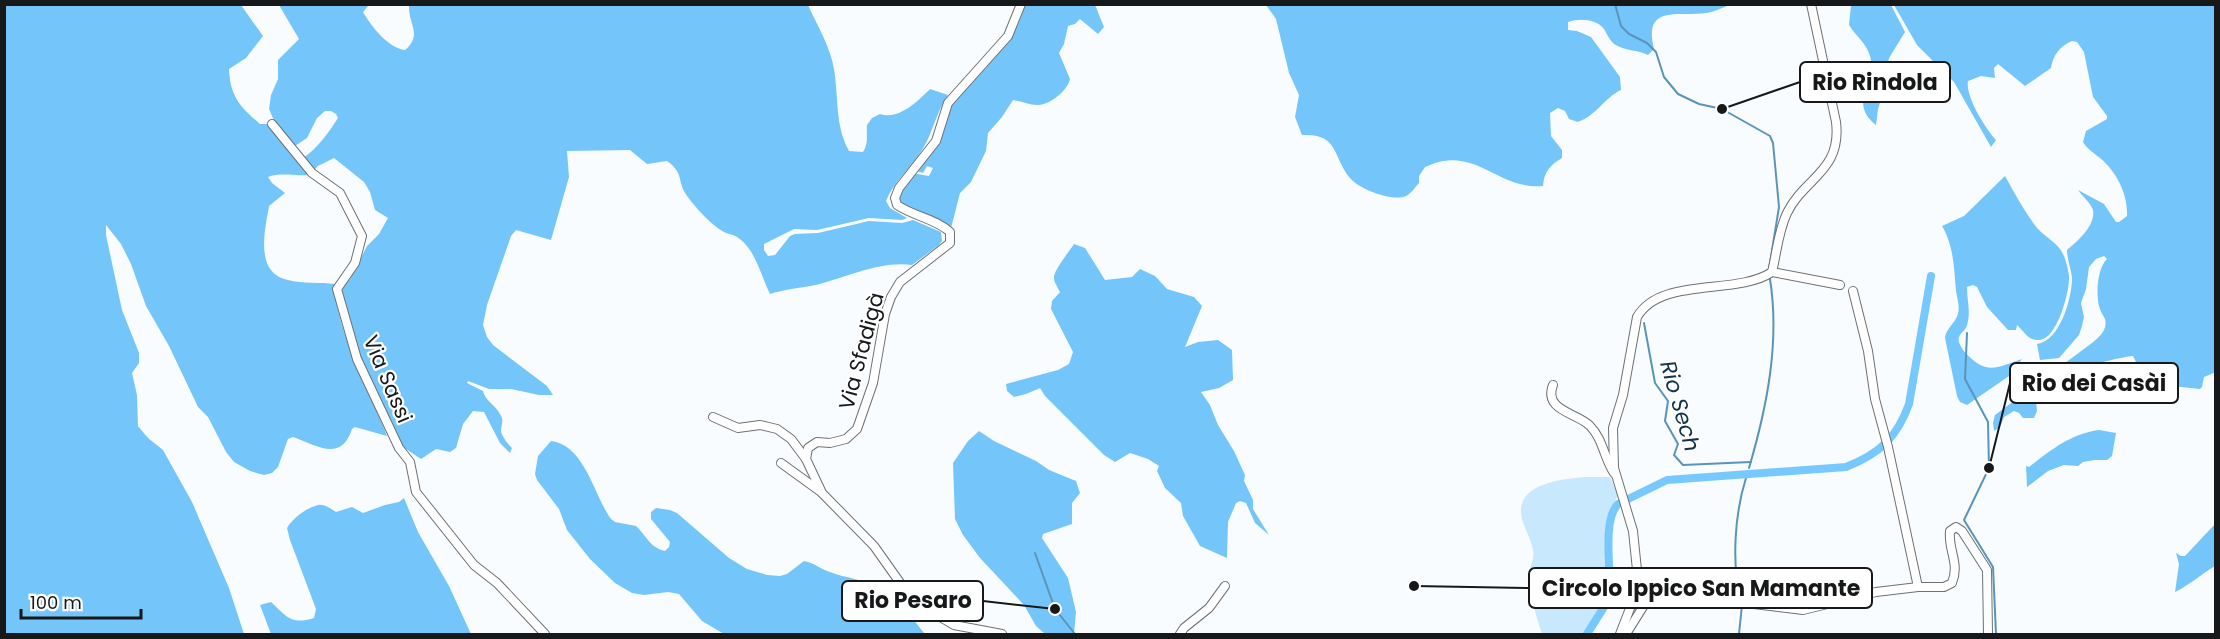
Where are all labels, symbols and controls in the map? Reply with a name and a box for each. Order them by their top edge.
callout: Rio Rindola [1800,62,1950,102]
text: Rio Rindola [1812,67,1938,98]
street label: Via Sfadigà [831,289,891,413]
street label: Via Sassi [357,331,419,427]
water label: Rio Sech [1652,357,1708,455]
callout: Rio dei Casài [2010,363,2178,403]
text: Rio dei Casài [2022,368,2166,399]
callout: Circolo Ippico San Mamante [1529,568,1872,608]
text: Circolo Ippico San Mamante [1542,573,1860,604]
callout: Rio Pesaro [842,581,983,621]
scale bar [21,582,141,620]
text: Rio Pesaro [854,585,972,616]
text: 100 m [30,590,82,615]

